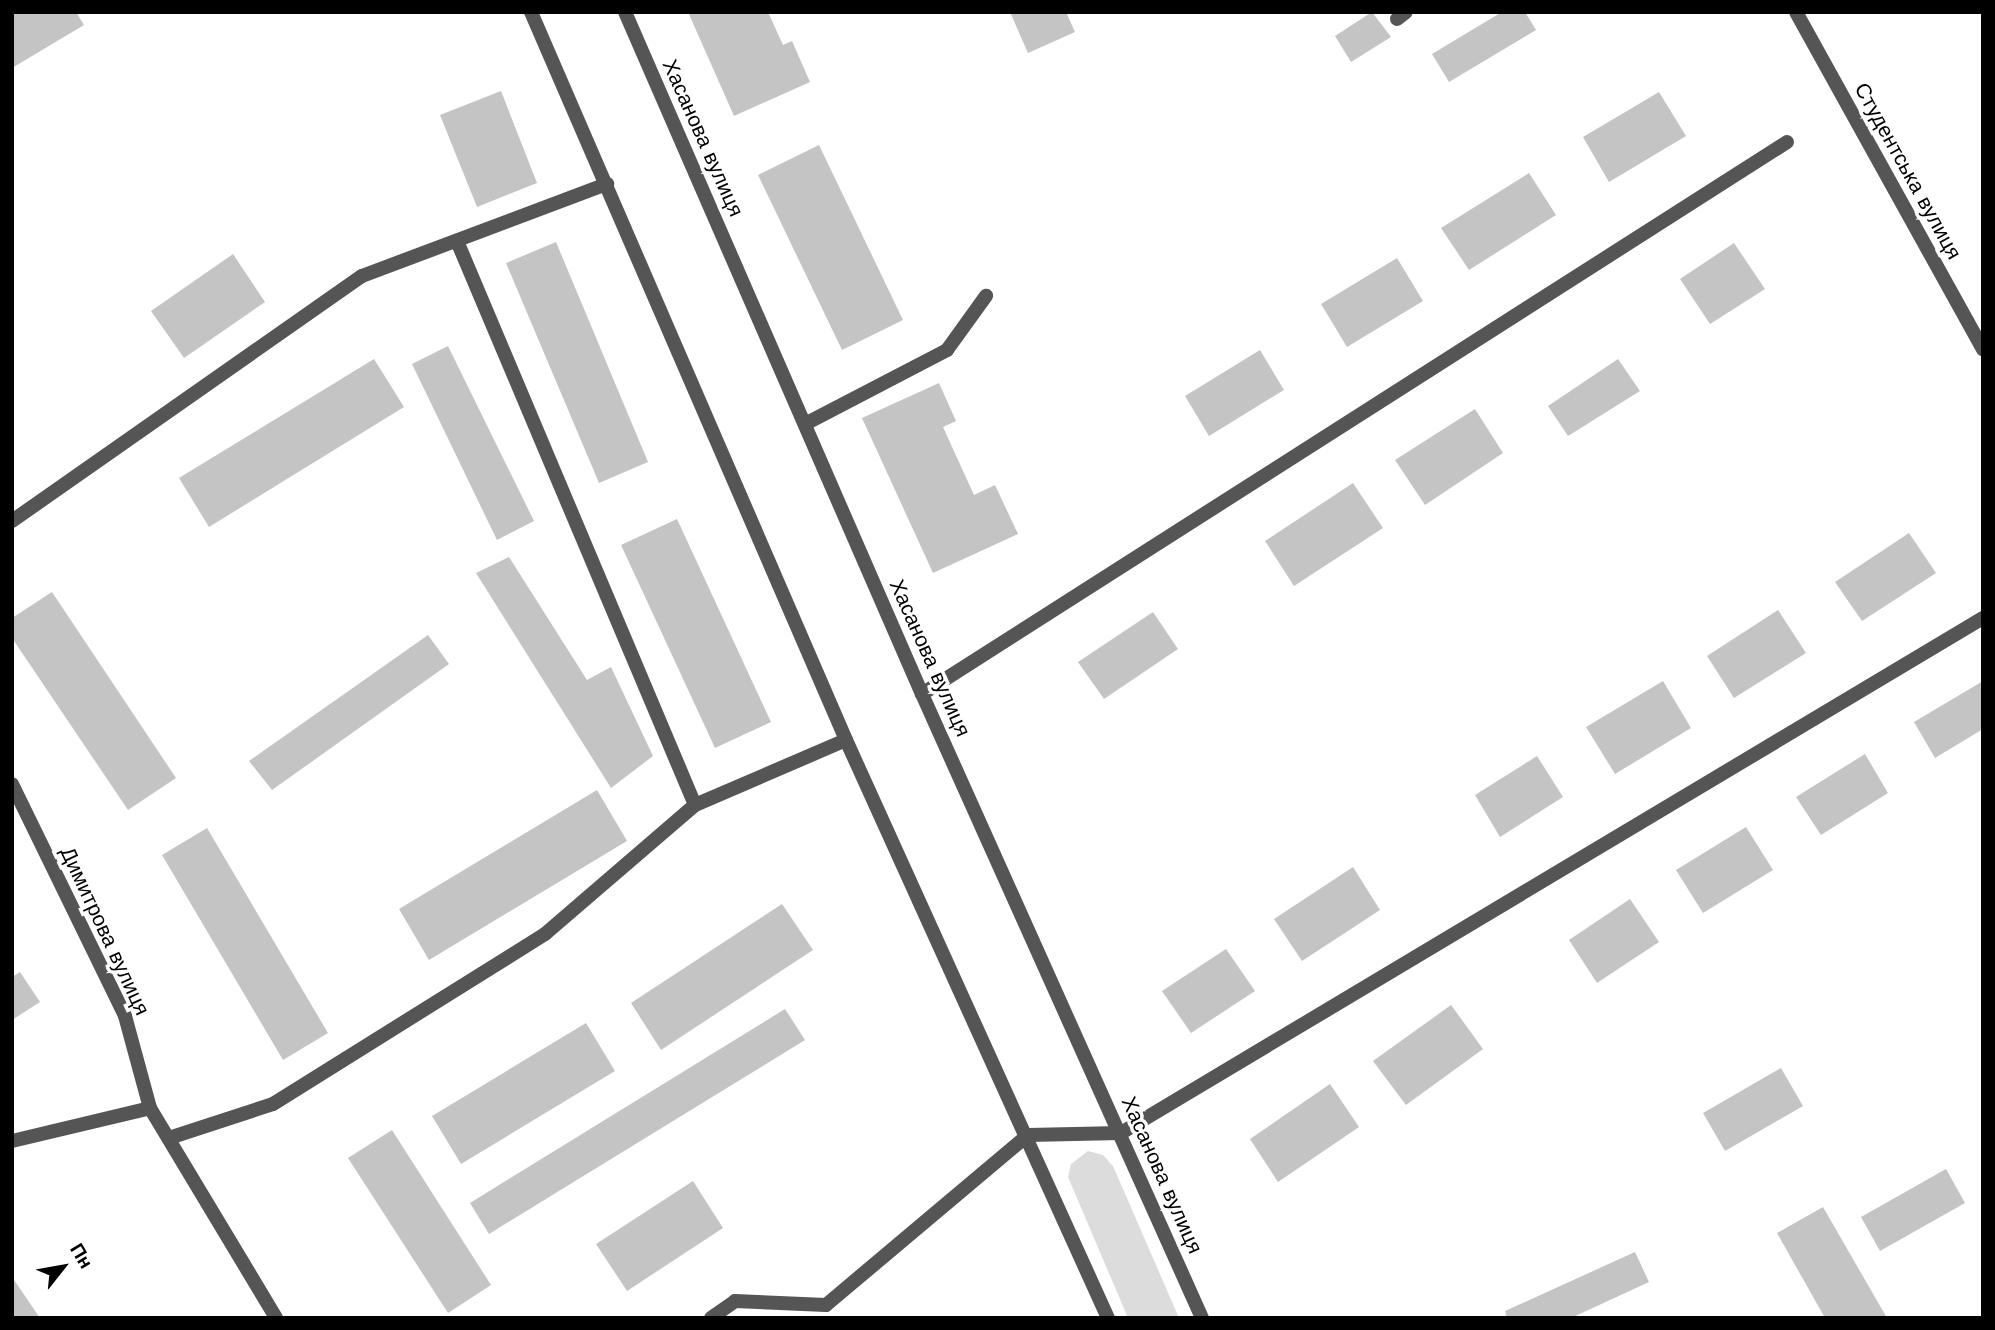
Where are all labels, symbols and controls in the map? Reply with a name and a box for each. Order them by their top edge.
street label: Хасанова вулиця [657,56,749,220]
street label: Студентська вулиця [1849,78,1967,264]
street label: Хасанова вулиця [884,576,976,740]
street label: Димитрова вулиця [55,843,155,1019]
street label: Хасанова вулиця [1116,1093,1208,1257]
north arrow [28,1232,98,1302]
text: Пн [65,1239,98,1273]

